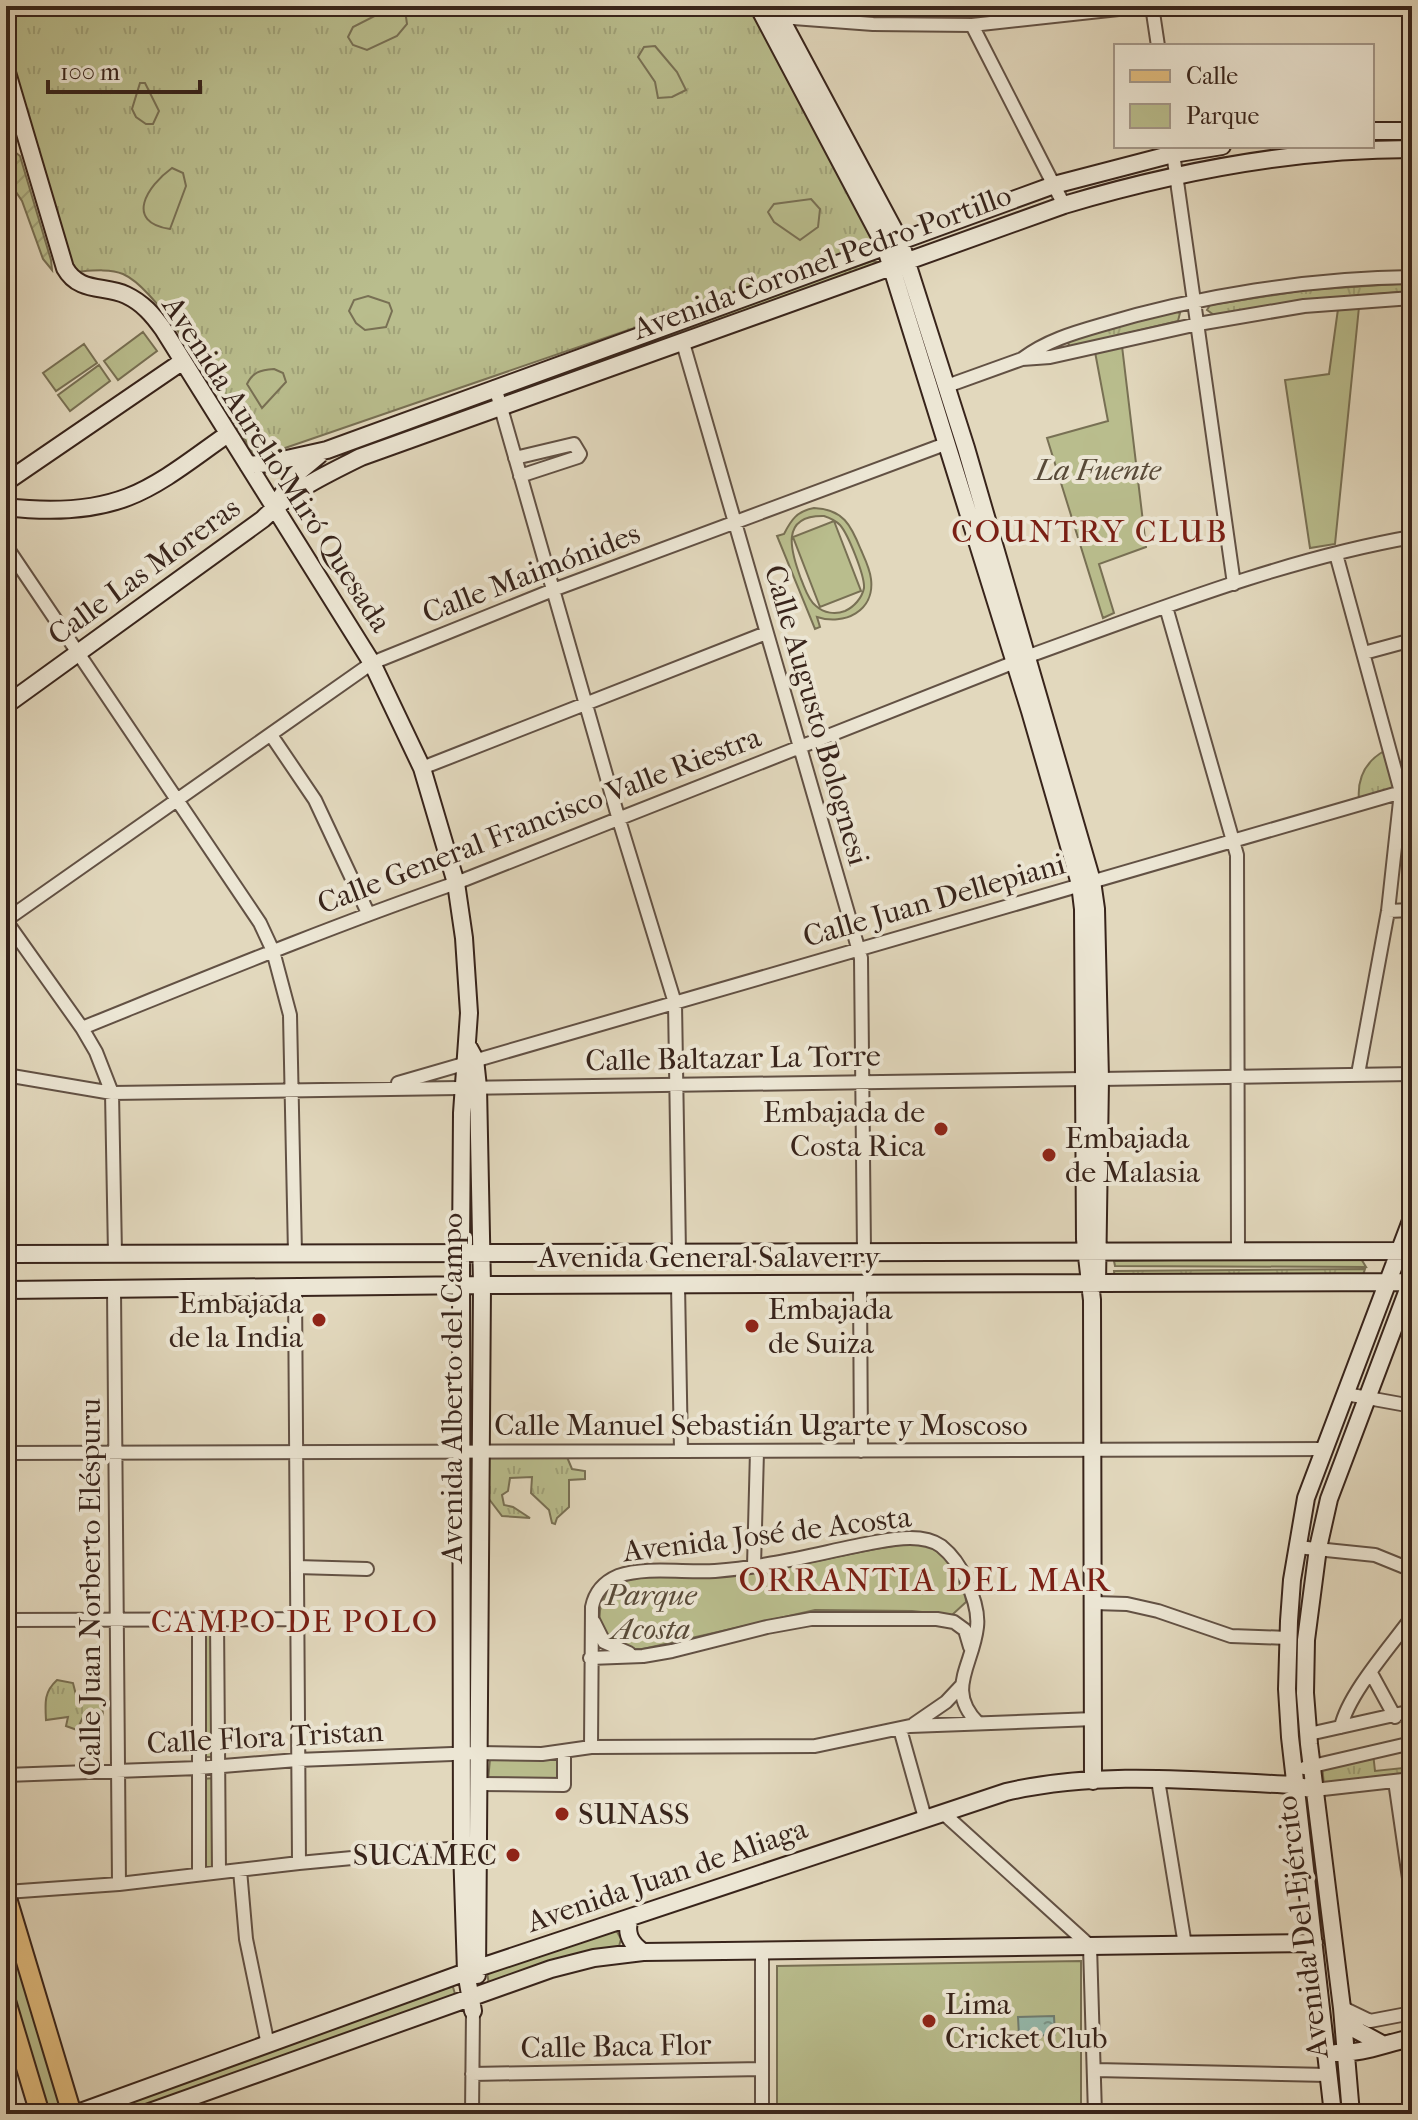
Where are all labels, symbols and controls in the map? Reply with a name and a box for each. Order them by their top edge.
scale bar [48,44,200,94]
legend [1114,44,1374,148]
text: 100 m [60,58,120,86]
text: Calle [1186,62,1238,90]
text: Parque [1186,102,1259,130]
street label: Avenida Coronel Pedro Portillo [627,178,1016,348]
street label: Avenida Aurelio Miró Quesada [154,289,399,640]
park label: La Fuente [1033,453,1162,488]
street label: Calle Las Moreras [42,490,247,653]
district label: COUNTRY CLUB [951,513,1229,550]
street label: Calle Maimónides [418,516,645,631]
street label: Calle Augusto Bolognesi [757,561,876,869]
street label: Calle General Francisco Valle Riestra [313,719,767,921]
street label: Calle Juan Dellepiani [799,846,1069,955]
street label: Calle Baltazar La Torre [585,1038,881,1079]
place label: Embajada de Costa Rica [763,1095,926,1164]
marker: Embajada de Costa Rica [932,1120,950,1138]
place label: Embajada de Malasia [1065,1121,1201,1190]
marker: Embajada de Malasia [1040,1146,1058,1164]
street label: Avenida Alberto del Campo [435,1213,470,1564]
street label: Avenida General Salaverry [537,1240,881,1275]
place label: Embajada de la India [169,1286,304,1355]
place label: Embajada de Suiza [768,1292,894,1361]
marker: Embajada de la India [310,1311,328,1329]
marker: Embajada de Suiza [743,1317,761,1335]
street label: Calle Juan Norberto Eléspuru [73,1398,108,1776]
street label: Calle Manuel Sebastián Ugarte y Moscoso [494,1408,1028,1443]
street label: Avenida José de Acosta [620,1499,914,1570]
district label: ORRANTIA DEL MAR [738,1560,1112,1600]
park label: Parque Acosta [603,1578,697,1647]
district label: CAMPO DE POLO [151,1603,439,1640]
street label: Calle Flora Tristan [146,1714,385,1761]
street label: Avenida Del Ejército [1269,1794,1336,2061]
place label: SUNASS [578,1797,690,1832]
marker: SUNASS [553,1805,571,1823]
street label: Avenida Juan de Aliaga [521,1811,813,1940]
place label: SUCAMEC [353,1838,497,1873]
marker: SUCAMEC [504,1846,522,1864]
place label: Lima Cricket Club [945,1987,1107,2056]
marker: Lima Cricket Club [920,2012,938,2030]
street label: Calle Baca Flor [520,2027,712,2066]

